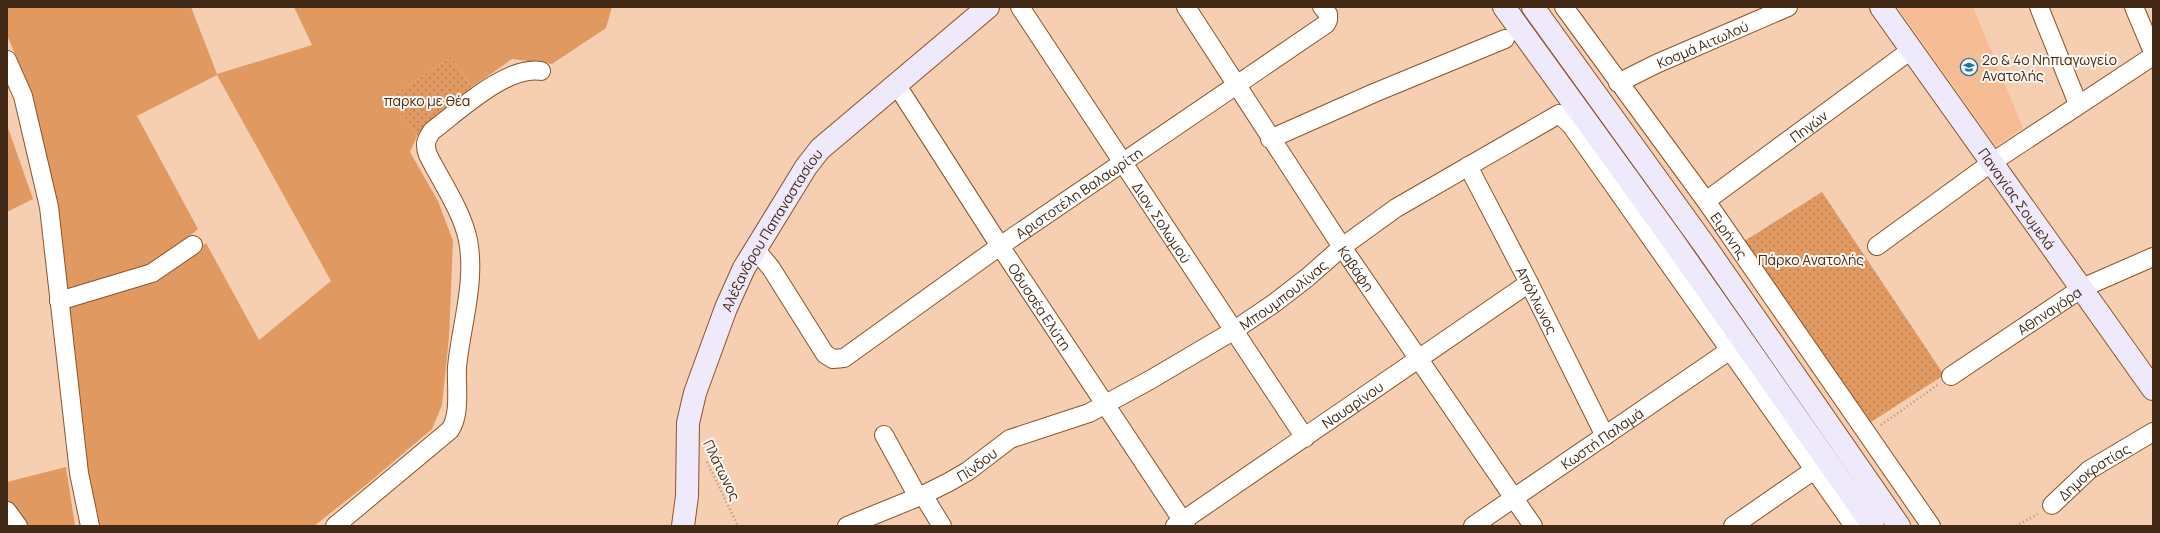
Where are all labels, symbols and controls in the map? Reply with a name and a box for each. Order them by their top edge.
street label: Κοσμά Αιτωλού [1654,16,1751,72]
place label: 2ο & 4ο Νηπιαγωγείο Ανατολής [1982,50,2117,85]
school or university icon: 2ο & 4ο Νηπιαγωγείο Ανατολής [1959,57,1979,77]
park label: παρκο με θέα [384,91,470,110]
street label: Πηγών [1785,105,1831,146]
street label: Αριστοτέλη Βαλαωρίτη [1011,142,1146,242]
street label: Παναγίας Σουμελά [1975,144,2060,253]
street label: Αλέξανδρου Παπαναστασίου [716,145,826,314]
street label: Διον. Σολωμού [1129,178,1196,266]
street label: Ειρήνης [1707,208,1753,263]
street label: Καβάφη [1334,242,1379,295]
park label: Πάρκο Ανατολής [1758,250,1864,269]
street label: Μπουμπουλίνας [1235,255,1331,334]
street label: Οδυσσέα Ελύτη [1004,259,1076,354]
street label: Απόλλωνος [1513,263,1562,337]
street label: Αθηναγόρα [2013,282,2085,339]
street label: Ναυαρίνου [1318,376,1387,432]
street label: Κωστή Παλαμά [1557,403,1647,473]
street label: Πλάτωνος [699,436,745,504]
street label: Δημοκρατίας [2053,438,2134,504]
street label: Πίνδου [953,443,1001,485]

